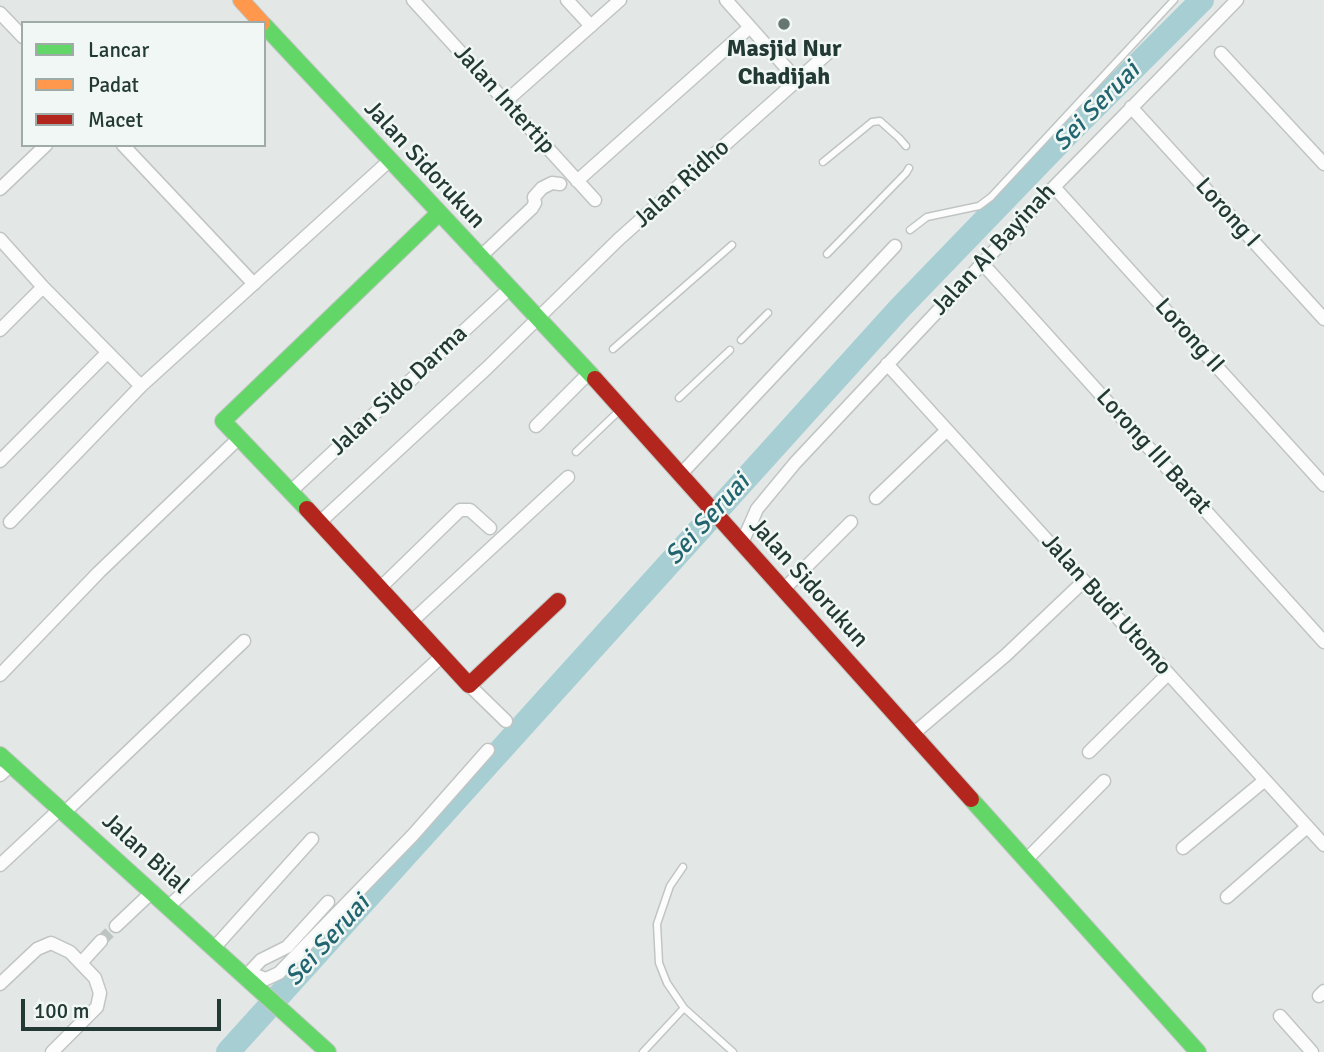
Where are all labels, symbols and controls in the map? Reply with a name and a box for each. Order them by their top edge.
marker: Masjid Nur Chadijah [776,16,792,32]
legend [21,21,266,147]
place label: Masjid Nur Chadijah [726,36,842,92]
text: Lancar [88,37,149,63]
street label: Jalan Intertip [447,39,561,161]
water label: Sei Seruai [1047,56,1147,158]
text: Padat [88,72,139,98]
street label: Jalan Sidorukun [357,95,491,235]
text: Macet [88,107,143,133]
street label: Jalan Ridho [628,133,736,235]
street label: Lorong I [1188,172,1266,254]
street label: Jalan AI Bayinah [926,178,1062,322]
street label: Lorong II [1148,293,1230,379]
street label: Jalan Sido Darma [324,320,474,462]
street label: Lorong III Barat [1089,384,1217,520]
water label: Sei Seruai [659,468,757,572]
street label: Jalan Sidorukun [742,512,874,654]
street label: Jalan Budi Utomo [1035,528,1177,682]
street label: Jalan Bilal [96,807,194,901]
water label: Sei Seruai [279,889,377,993]
scale bar [24,986,224,1030]
text: 100 m [34,998,89,1024]

